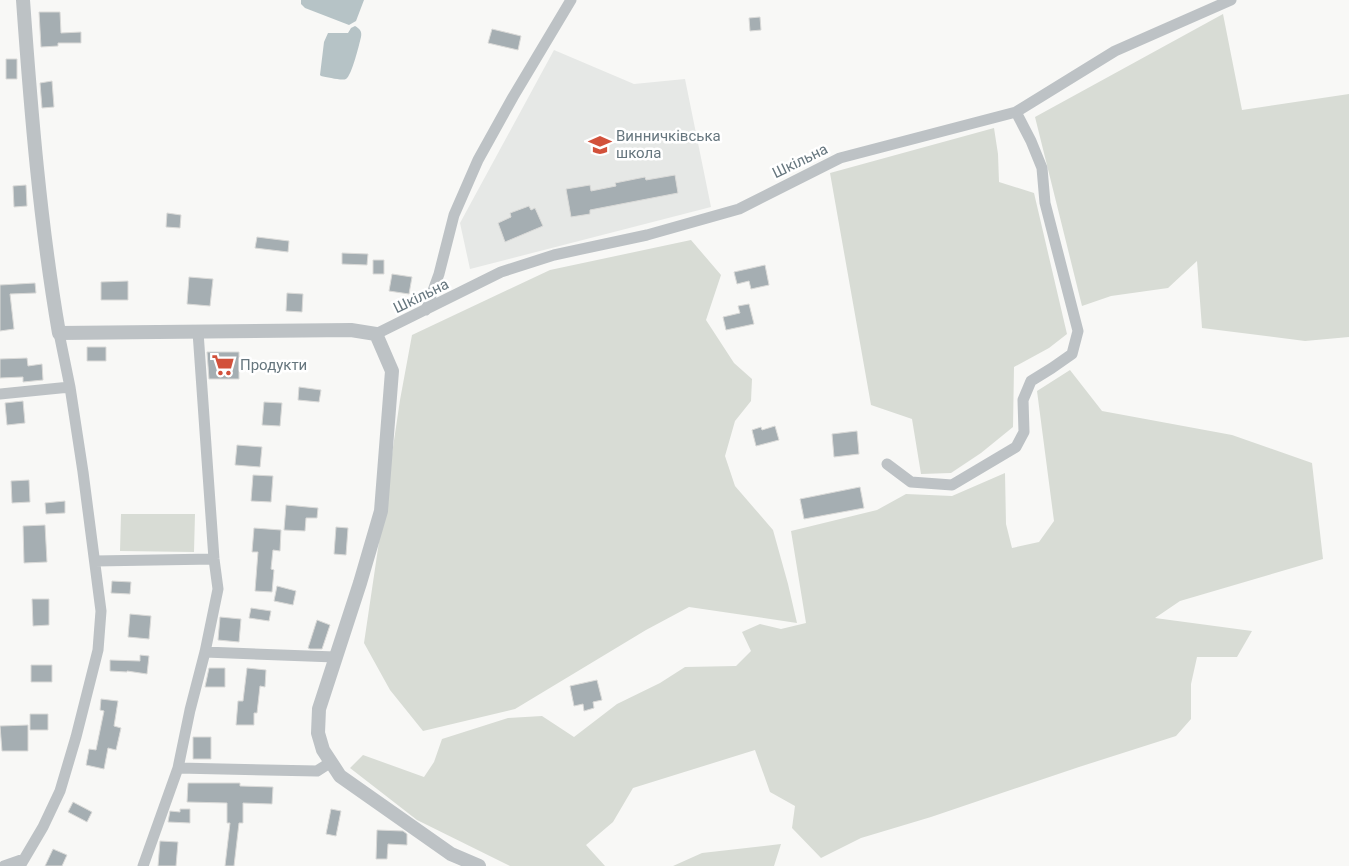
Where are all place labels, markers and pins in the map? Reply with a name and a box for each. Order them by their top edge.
place label: Винничківська школа [616,127,721,162]
school or university icon: Винничківська школа [587,132,613,158]
supermarket icon: Продукти [210,352,236,378]
place label: Продукти [240,356,307,374]

